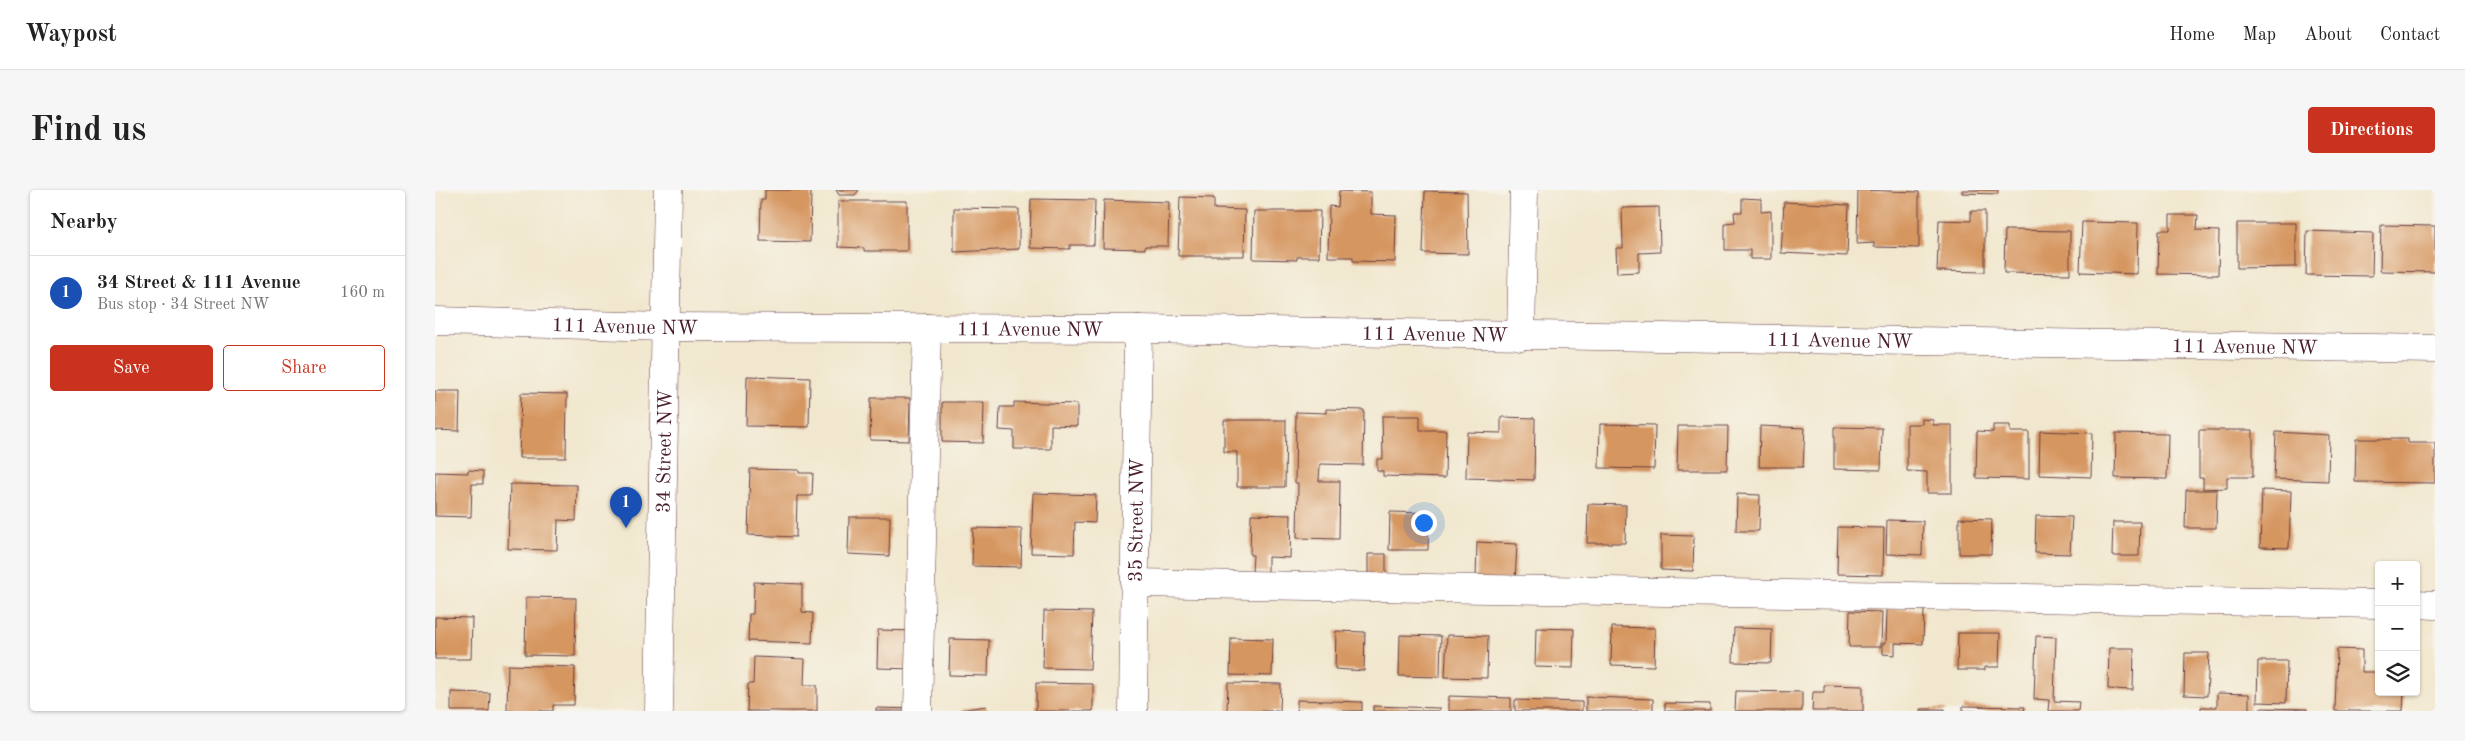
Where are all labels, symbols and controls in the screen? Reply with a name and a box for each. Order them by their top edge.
text: Waypost [25,23,117,47]
text: Home [2169,26,2215,44]
text: Map [2243,26,2276,44]
text: About [2304,26,2352,44]
text: Contact [2380,26,2440,44]
button: Directions [2308,107,2435,153]
text: Find us [30,113,146,148]
text: Nearby [50,212,118,233]
text: 34 Street & 111 Avenue [97,274,301,293]
text: 1 [61,285,71,301]
text: 160 m [340,285,385,301]
text: Bus stop · 34 Street NW [97,297,270,313]
street label: 111 Avenue NW [551,316,698,339]
street label: 111 Avenue NW [957,320,1103,341]
street label: 111 Avenue NW [1362,324,1508,347]
street label: 111 Avenue NW [1766,331,1913,353]
street label: 111 Avenue NW [2171,337,2318,359]
button: Save [50,345,213,391]
button: Share [223,345,385,391]
street label: 34 Street NW [654,389,677,513]
street label: 35 Street NW [1127,458,1148,582]
pin: 1 [610,487,642,528]
your location [1411,510,1437,536]
map controls [2375,561,2420,696]
button: + [2375,561,2420,606]
button: − [2375,606,2420,651]
button: layers [2375,651,2420,696]

